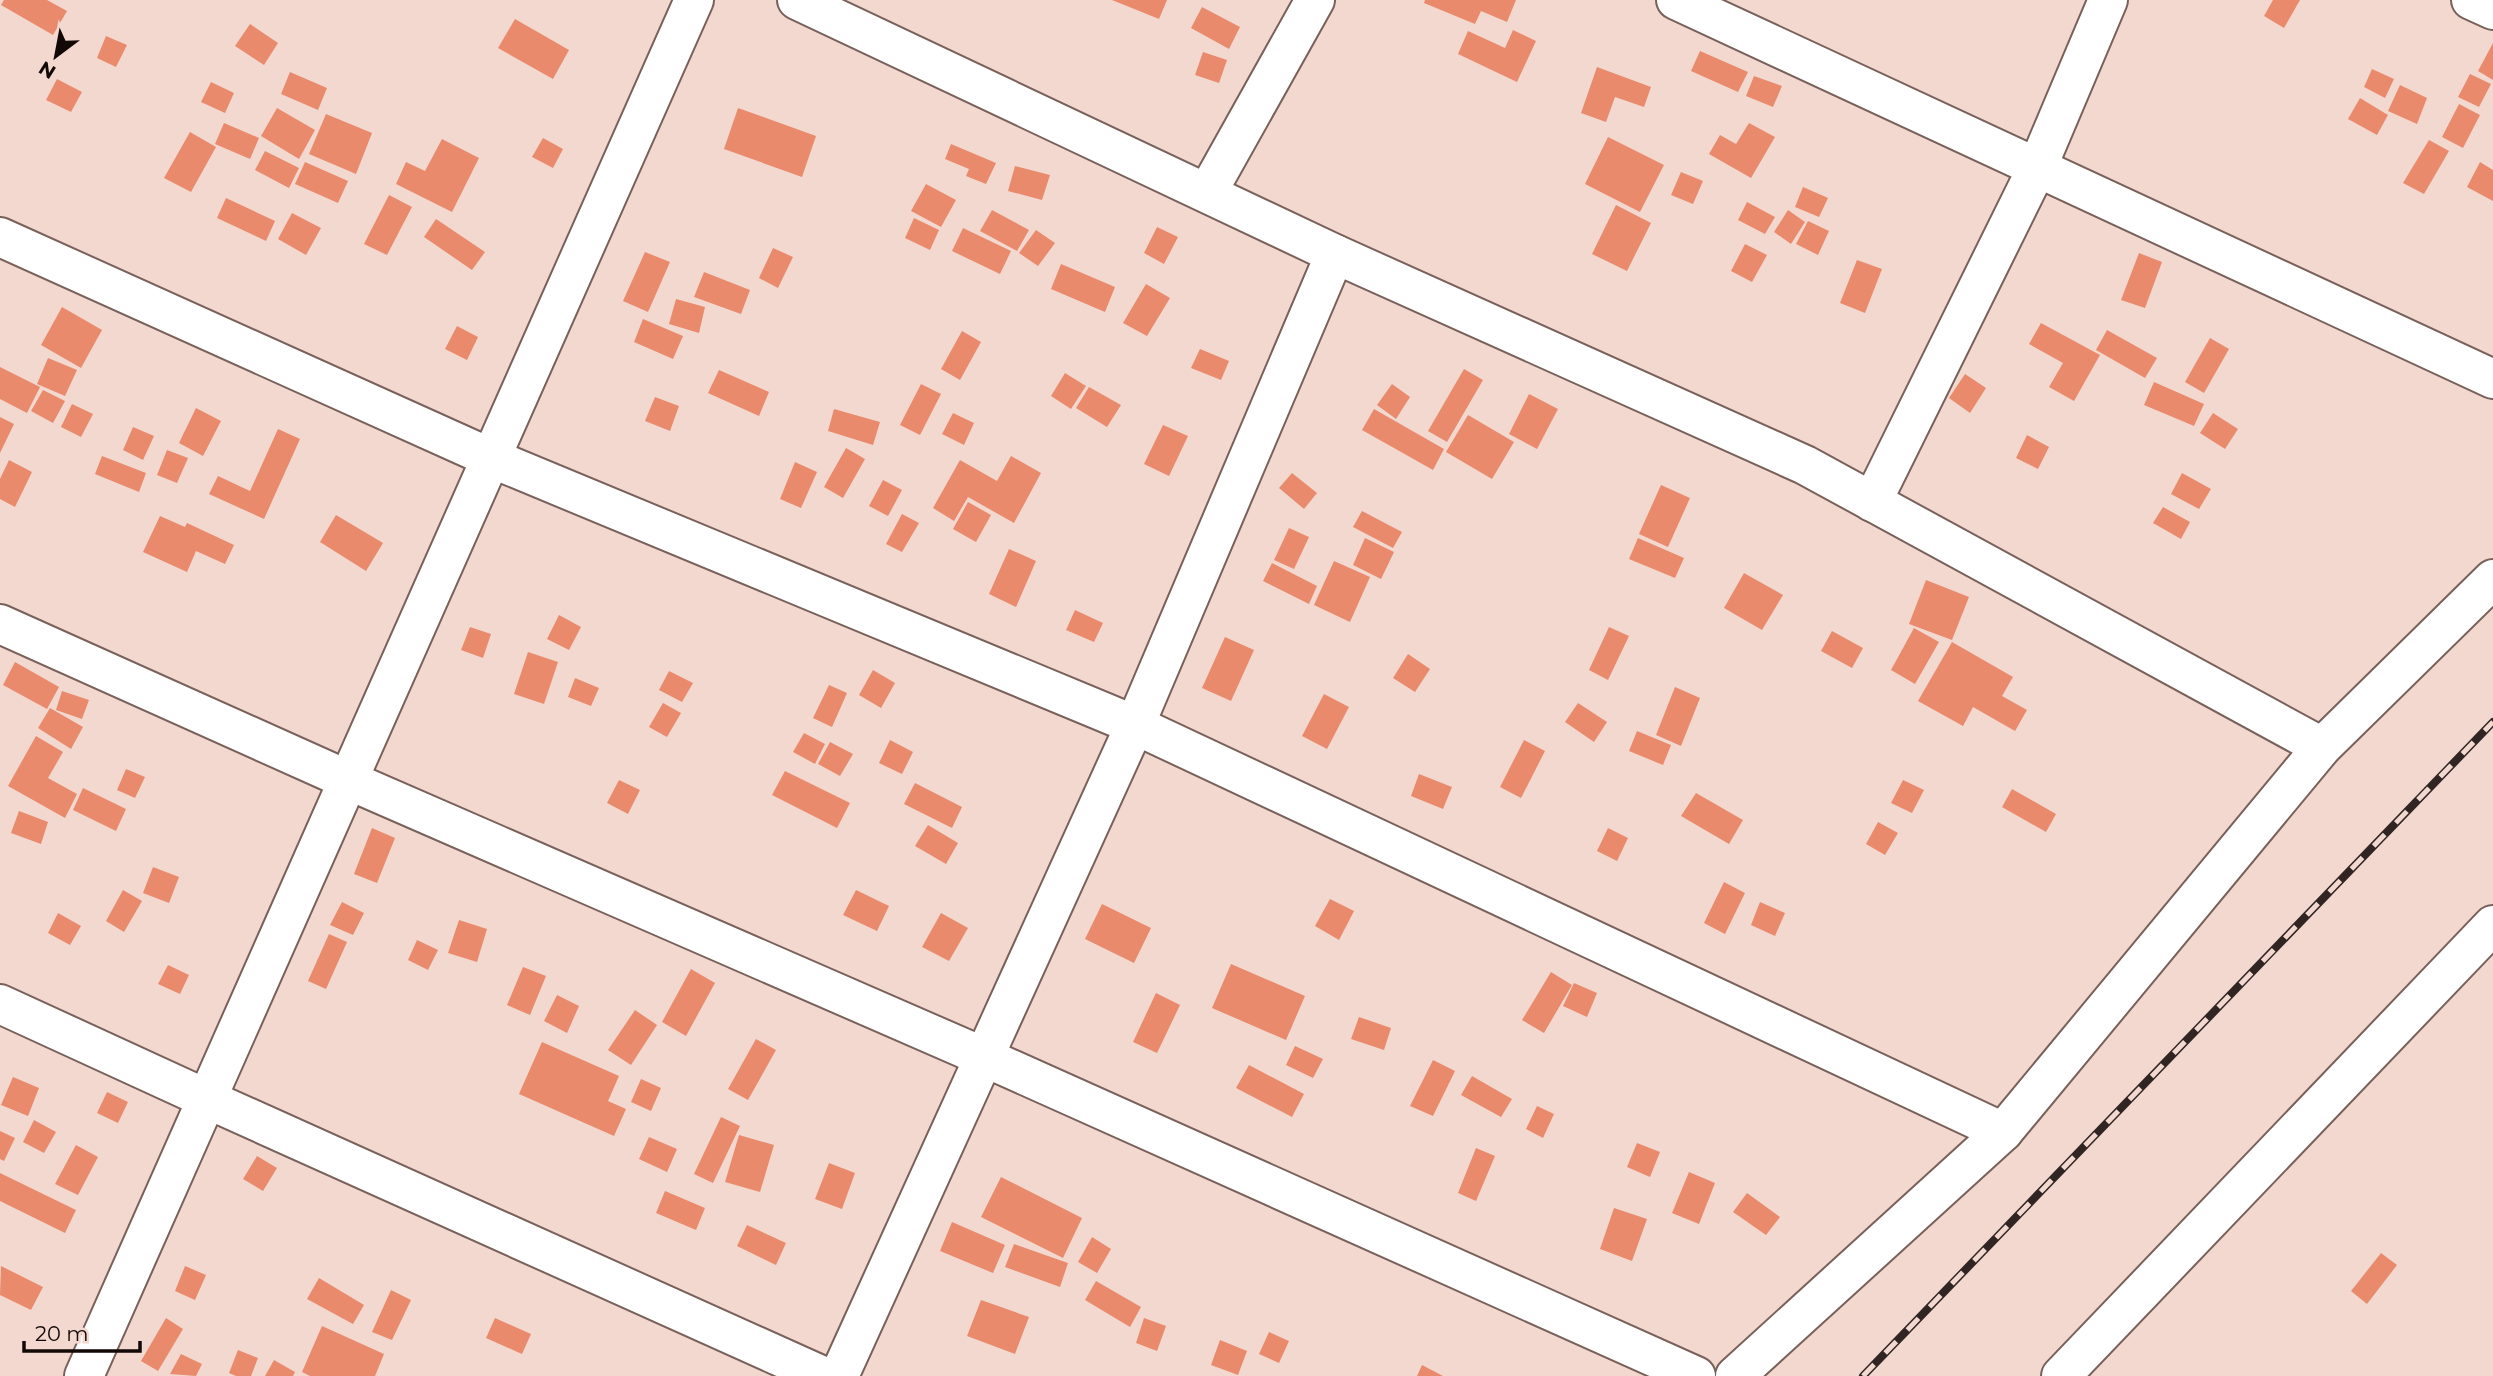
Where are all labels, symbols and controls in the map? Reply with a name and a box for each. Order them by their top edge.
north arrow [21,21,91,91]
text: N [35,56,60,84]
scale bar [24,1310,140,1354]
text: 20 m [35,1321,89,1346]

